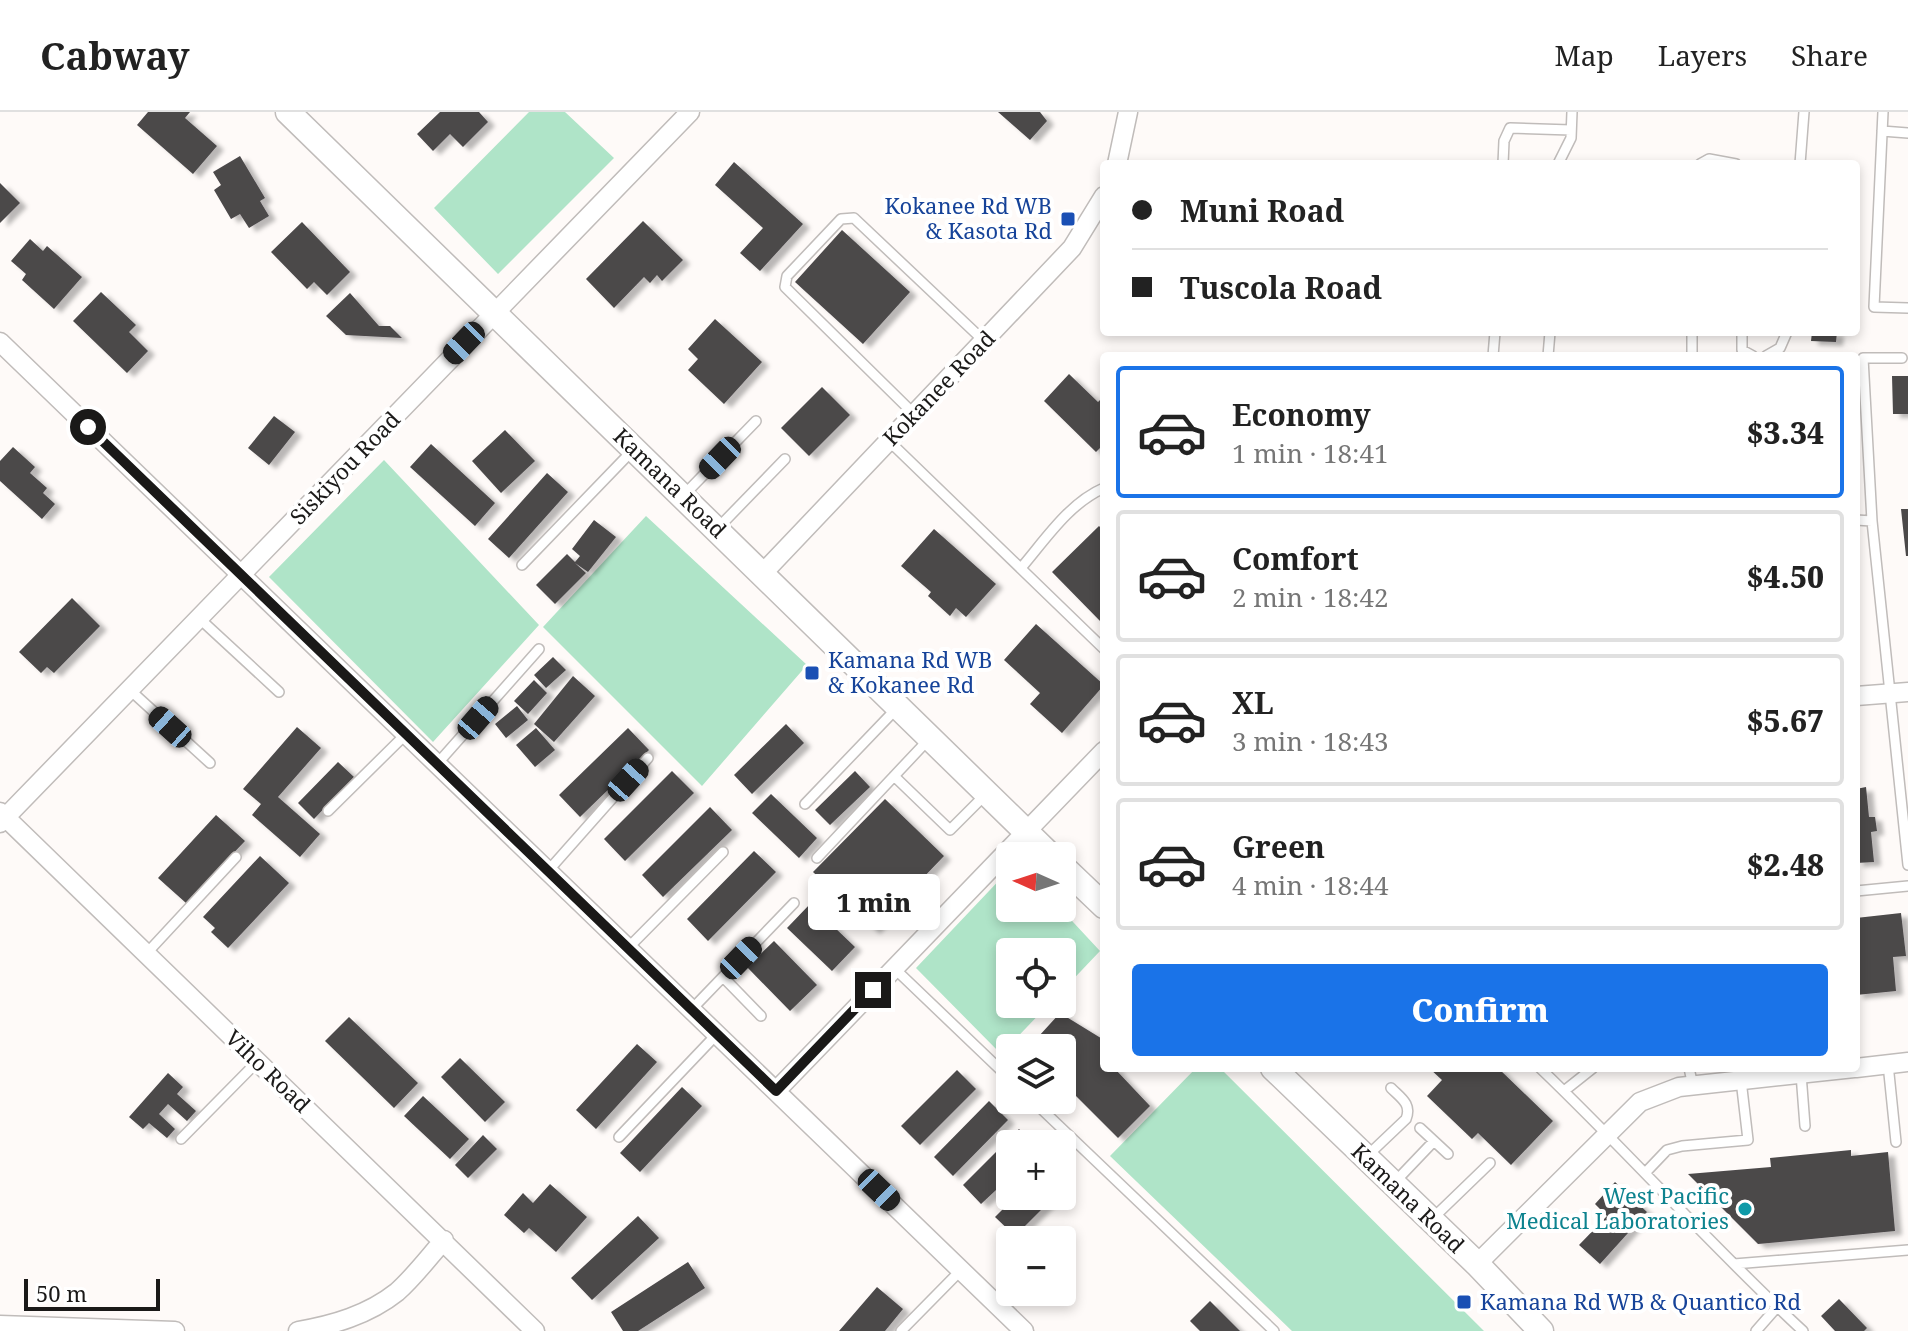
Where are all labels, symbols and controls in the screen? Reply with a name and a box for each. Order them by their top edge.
text: Cabway [40,29,189,81]
text: Map [1555,36,1614,74]
text: Layers [1658,36,1747,74]
text: Share [1791,36,1868,74]
place label: Kokanee Rd WB & Kasota Rd [885,190,1052,245]
text: Muni Road [1180,190,1344,231]
marker: Kokanee Rd WB & Kasota Rd [1059,210,1077,228]
text: Tuscola Road [1180,267,1382,308]
car [439,317,489,369]
street label: Kokanee Road [876,323,1001,451]
text: Economy [1232,394,1371,435]
icon: car [1136,396,1208,468]
street label: Siskiyou Road [283,404,406,530]
route start [70,409,106,445]
text: $3.34 [1747,412,1824,453]
street label: Kamana Road [608,421,734,544]
car [695,432,745,484]
text: 1 min · 18:41 [1232,435,1389,471]
text: Comfort [1232,538,1359,579]
icon: car [1136,540,1208,612]
text: $4.50 [1747,556,1824,597]
text: 2 min · 18:42 [1232,579,1389,615]
place label: Kamana Rd WB & Kokanee Rd [828,644,992,699]
marker: Kamana Rd WB & Kokanee Rd [803,664,821,682]
text: XL [1232,682,1274,723]
icon: car [1136,684,1208,756]
car [453,692,503,744]
text: $5.67 [1747,700,1824,741]
car [144,702,196,752]
text: 3 min · 18:43 [1232,723,1389,759]
car [603,754,653,806]
text: Green [1232,826,1325,867]
icon: car [1136,828,1208,900]
north arrow [996,842,1076,922]
map controls [996,842,1076,1306]
text: $2.48 [1747,844,1824,885]
text: 4 min · 18:44 [1232,867,1389,903]
callout: 1 min [807,874,939,930]
text: 1 min [837,884,911,920]
car [716,932,766,984]
button: locate [996,938,1076,1018]
button: Confirm [1132,964,1828,1056]
route end [855,972,891,1008]
street label: Viho Road [220,1022,318,1119]
button: layers [996,1034,1076,1114]
button: + [996,1130,1076,1210]
street label: Kamana Road [1346,1136,1472,1259]
car [853,1165,905,1215]
place label: West Pacific Medical Laboratories [1506,1180,1729,1235]
marker: West Pacific Medical Laboratories [1736,1200,1754,1218]
button: − [996,1226,1076,1306]
scale bar [24,1275,160,1311]
text: 50 m [36,1278,87,1308]
place label: Kamana Rd WB & Quantico Rd [1480,1286,1801,1316]
marker: Kamana Rd WB & Quantico Rd [1455,1293,1473,1311]

